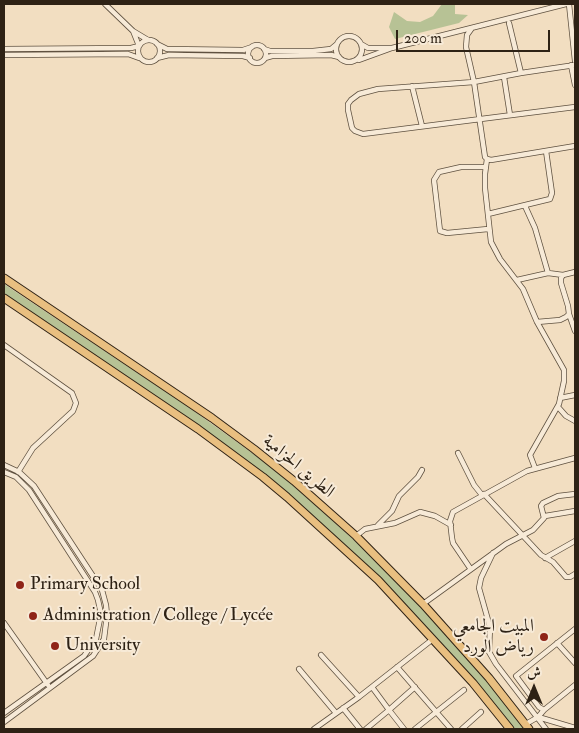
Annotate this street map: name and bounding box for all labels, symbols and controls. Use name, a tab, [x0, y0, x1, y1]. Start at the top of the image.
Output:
scale bar	[399, 20, 553, 52]
text: 200 m	[404, 29, 442, 48]
street label: الطريق الحزامية	[258, 431, 338, 503]
place label: Primary School	[30, 574, 140, 596]
marker: Primary School	[14, 579, 26, 591]
place label: Administration / College / Lycée	[43, 605, 273, 627]
marker: Administration / College / Lycée	[27, 610, 39, 622]
place label: المبيت الجامعي رياض الورد	[453, 616, 534, 659]
marker: المبيت الجامعي رياض الورد	[538, 631, 550, 643]
place label: University	[65, 635, 140, 657]
marker: University	[49, 640, 61, 652]
north arrow	[509, 663, 559, 713]
text: ش	[527, 664, 541, 681]

